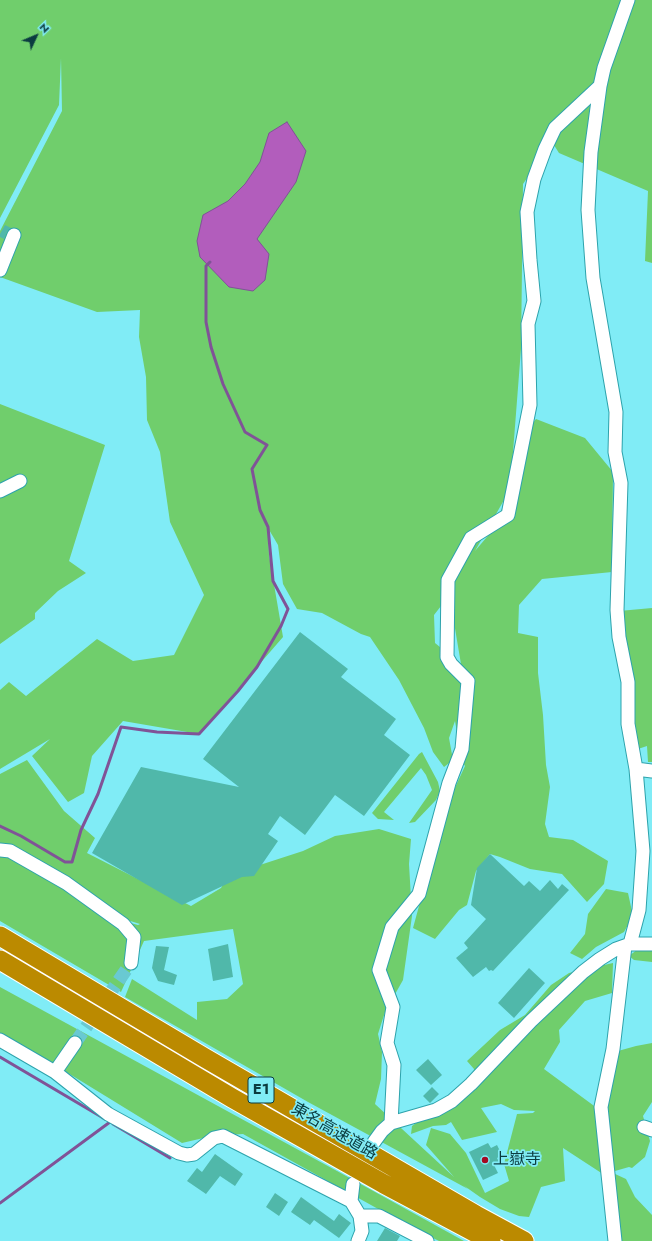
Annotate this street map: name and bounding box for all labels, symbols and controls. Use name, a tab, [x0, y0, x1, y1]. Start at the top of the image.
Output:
north arrow	[16, 16, 56, 56]
text: N	[36, 19, 53, 36]
road number: E1	[248, 1077, 274, 1103]
street label: 東名高速道路	[288, 1100, 380, 1164]
place label: 上嶽寺	[493, 1150, 541, 1170]
marker: 上嶽寺	[480, 1155, 490, 1165]

